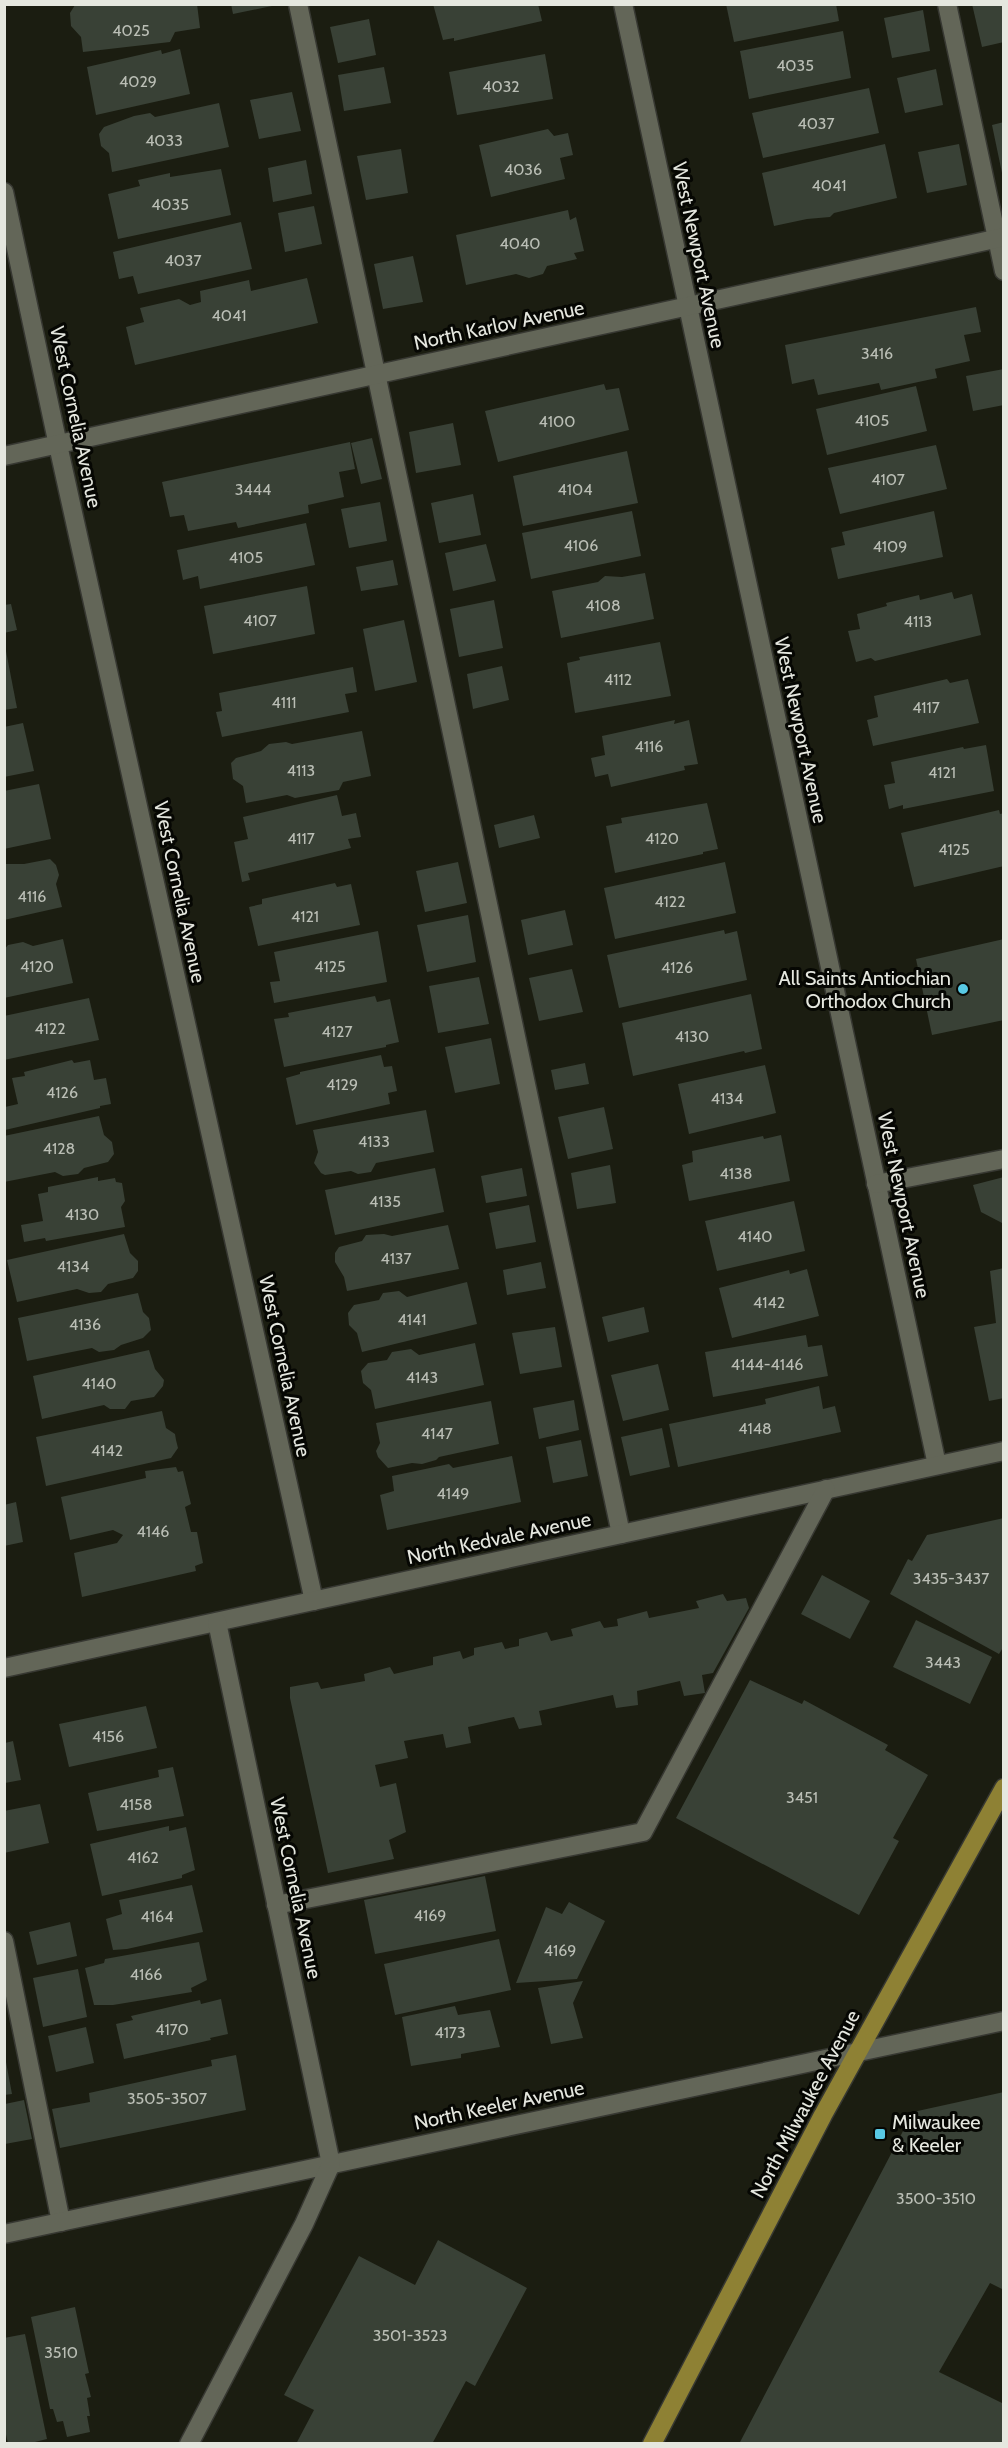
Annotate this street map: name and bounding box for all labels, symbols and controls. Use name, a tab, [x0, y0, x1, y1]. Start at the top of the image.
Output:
house number: 4025	[112, 21, 150, 40]
house number: 4035	[776, 56, 814, 75]
house number: 4029	[119, 72, 157, 91]
house number: 4032	[482, 77, 520, 96]
house number: 4037	[797, 114, 835, 133]
house number: 4033	[145, 131, 183, 150]
house number: 4036	[504, 160, 542, 179]
street label: West Newport Avenue	[668, 160, 730, 350]
house number: 4041	[812, 176, 846, 195]
house number: 4035	[151, 195, 189, 214]
house number: 4040	[500, 234, 540, 253]
house number: 4037	[164, 251, 202, 270]
street label: North Karlov Avenue	[412, 295, 586, 355]
house number: 4041	[212, 306, 246, 325]
street label: West Cornelia Avenue	[45, 324, 107, 510]
house number: 3416	[861, 344, 893, 363]
house number: 4105	[855, 411, 889, 430]
house number: 4100	[539, 412, 575, 431]
house number: 4107	[871, 470, 905, 489]
house number: 3444	[235, 480, 271, 499]
house number: 4104	[558, 480, 592, 499]
house number: 4106	[564, 536, 598, 555]
house number: 4109	[873, 537, 907, 556]
house number: 4105	[229, 548, 263, 567]
house number: 4108	[585, 596, 621, 615]
house number: 4107	[243, 611, 277, 630]
house number: 4113	[904, 612, 932, 631]
street label: West Newport Avenue	[770, 635, 832, 825]
house number: 4112	[604, 670, 632, 689]
house number: 4111	[272, 693, 296, 712]
house number: 4117	[912, 698, 940, 717]
house number: 4116	[635, 737, 663, 756]
house number: 4113	[287, 761, 315, 780]
house number: 4121	[928, 763, 956, 782]
street label: West Cornelia Avenue	[149, 799, 211, 985]
house number: 4117	[287, 829, 315, 848]
house number: 4120	[645, 829, 679, 848]
house number: 4125	[938, 840, 970, 859]
house number: 4116	[18, 887, 46, 906]
house number: 4122	[654, 892, 686, 911]
house number: 4121	[291, 907, 319, 926]
house number: 4120	[20, 957, 54, 976]
house number: 4125	[314, 957, 346, 976]
house number: 4126	[661, 958, 693, 977]
place label: All Saints Antiochian Orthodox Church	[779, 966, 951, 1013]
marker: All Saints Antiochian Orthodox Church	[956, 982, 970, 996]
house number: 4122	[34, 1019, 66, 1038]
house number: 4127	[322, 1022, 352, 1041]
house number: 4130	[675, 1027, 709, 1046]
house number: 4129	[326, 1075, 358, 1094]
house number: 4126	[46, 1083, 78, 1102]
house number: 4134	[711, 1089, 743, 1108]
street label: West Newport Avenue	[873, 1110, 935, 1300]
house number: 4133	[358, 1132, 390, 1151]
house number: 4128	[43, 1139, 75, 1158]
house number: 4138	[720, 1164, 752, 1183]
house number: 4135	[369, 1192, 401, 1211]
house number: 4130	[65, 1205, 99, 1224]
house number: 4140	[738, 1227, 772, 1246]
house number: 4137	[380, 1249, 412, 1268]
house number: 4134	[57, 1257, 89, 1276]
street label: West Cornelia Avenue	[254, 1273, 316, 1459]
house number: 4142	[753, 1293, 785, 1312]
house number: 4141	[398, 1310, 426, 1329]
house number: 4136	[69, 1315, 101, 1334]
house number: 4144-4146	[731, 1355, 803, 1374]
house number: 4143	[406, 1368, 438, 1387]
house number: 4140	[82, 1374, 116, 1393]
house number: 4148	[738, 1419, 772, 1438]
house number: 4147	[421, 1424, 453, 1443]
house number: 4142	[91, 1441, 123, 1460]
house number: 4149	[437, 1484, 469, 1503]
street label: North Kedvale Avenue	[405, 1507, 593, 1569]
house number: 4146	[137, 1522, 169, 1541]
house number: 3435-3437	[913, 1569, 989, 1588]
house number: 3443	[925, 1653, 961, 1672]
house number: 4156	[92, 1727, 124, 1746]
house number: 3451	[786, 1788, 818, 1807]
house number: 4158	[120, 1795, 152, 1814]
street label: West Cornelia Avenue	[265, 1795, 327, 1981]
house number: 4162	[127, 1848, 159, 1867]
house number: 4169	[414, 1906, 446, 1925]
house number: 4164	[141, 1907, 173, 1926]
house number: 4169	[544, 1941, 576, 1960]
house number: 4166	[130, 1965, 162, 1984]
street label: North Milwaukee Avenue	[745, 2006, 865, 2202]
house number: 4170	[155, 2020, 189, 2039]
house number: 4173	[434, 2023, 466, 2042]
street label: North Keeler Avenue	[412, 2075, 586, 2135]
house number: 3505-3507	[127, 2089, 207, 2108]
place label: Milwaukee & Keeler	[892, 2110, 980, 2157]
marker: Milwaukee & Keeler	[873, 2127, 887, 2141]
house number: 3500-3510	[896, 2189, 976, 2208]
house number: 3501-3523	[373, 2326, 447, 2345]
house number: 3510	[44, 2343, 78, 2362]

